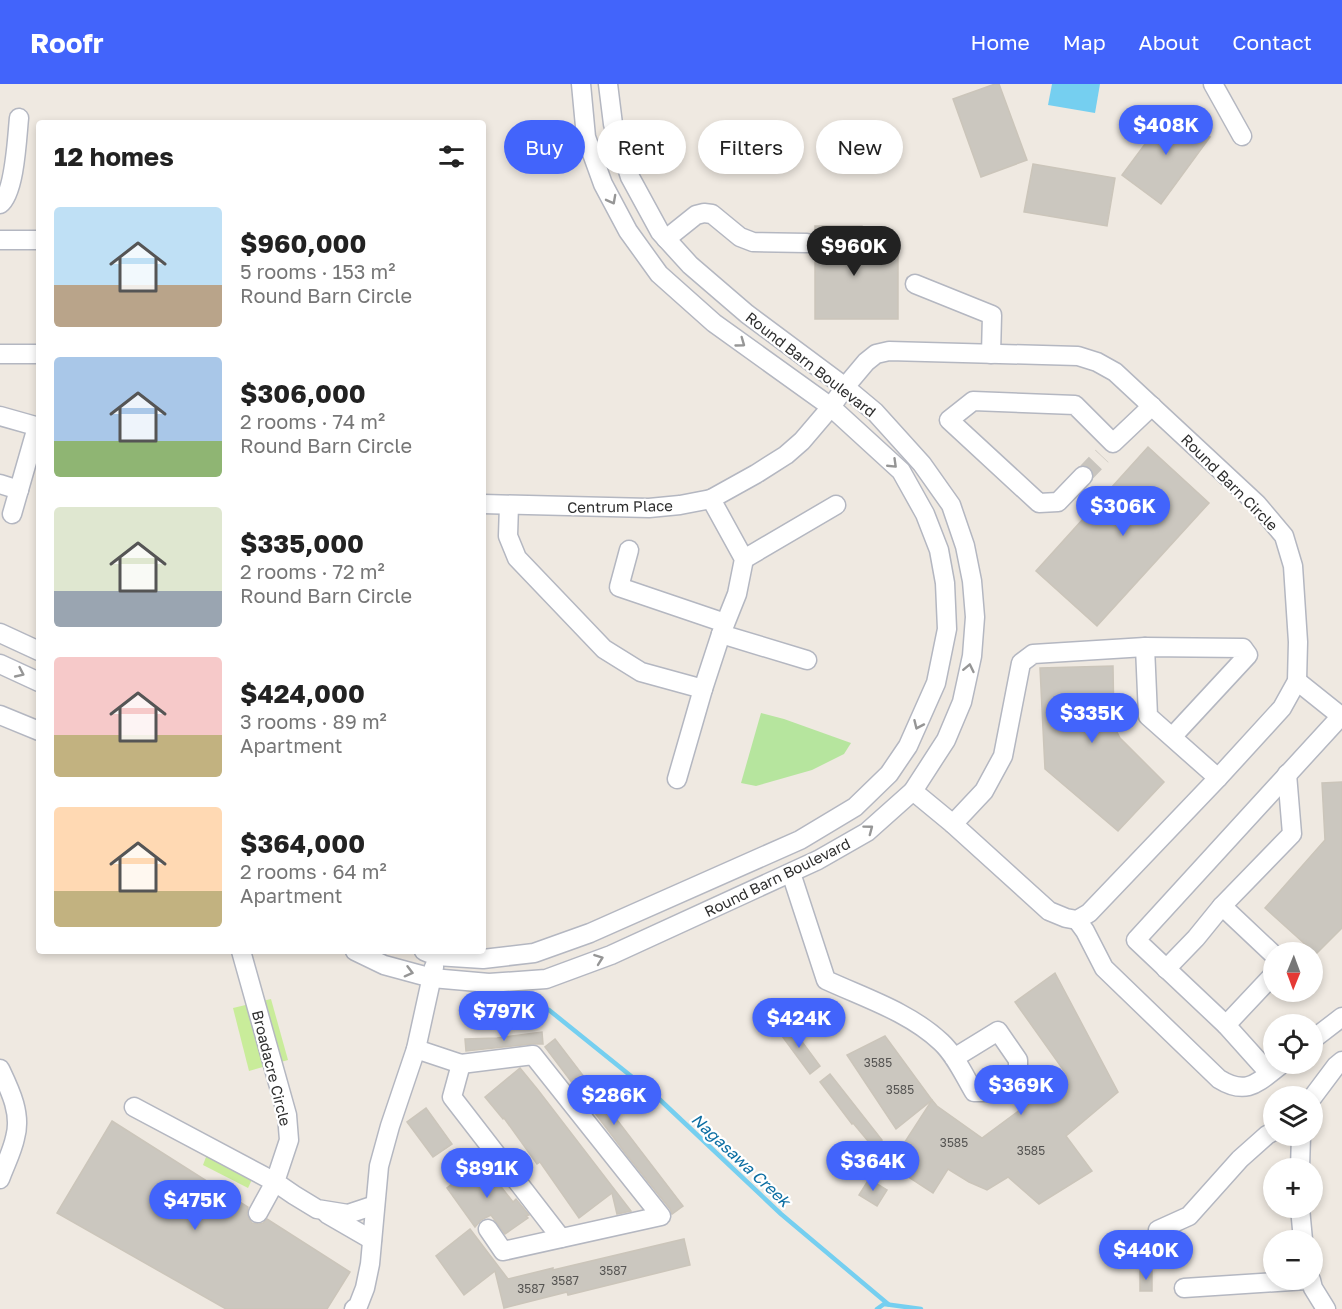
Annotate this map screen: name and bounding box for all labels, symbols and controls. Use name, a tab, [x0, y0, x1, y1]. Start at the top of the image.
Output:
text: Roofr	[30, 26, 104, 59]
text: Home	[970, 29, 1030, 55]
text: Map	[1063, 29, 1106, 55]
text: About	[1139, 29, 1199, 55]
text: Contact	[1232, 29, 1312, 55]
pin: $408K	[1124, 105, 1208, 156]
text: $408K	[1133, 112, 1199, 136]
chip: Buy	[504, 120, 585, 174]
chip: Rent	[597, 120, 686, 174]
chip: Filters	[698, 120, 804, 174]
chip: New	[816, 120, 903, 174]
icon: filters	[435, 140, 468, 173]
text: 12 homes	[54, 141, 174, 172]
one-way arrow	[605, 194, 616, 204]
pin: $960K	[812, 226, 896, 277]
text: $960,000	[240, 228, 366, 259]
icon: home	[102, 231, 174, 303]
text: $960K	[821, 233, 887, 257]
text: 5 rooms · 153 m²	[240, 259, 395, 283]
text: Round Barn Circle	[240, 283, 412, 307]
street label: Round Barn Boulevard	[742, 308, 880, 420]
one-way arrow	[735, 335, 746, 346]
text: $306,000	[240, 378, 366, 409]
icon: home	[102, 381, 174, 453]
text: 2 rooms · 74 m²	[240, 409, 385, 433]
street label: Round Barn Circle	[1178, 430, 1282, 534]
text: Round Barn Circle	[240, 433, 412, 457]
one-way arrow	[887, 457, 897, 468]
pin: $306K	[1081, 486, 1165, 537]
text: $306K	[1090, 493, 1156, 517]
street label: Centrum Place	[567, 496, 673, 516]
text: $335,000	[240, 528, 364, 559]
icon: home	[102, 531, 174, 603]
text: 2 rooms · 72 m²	[240, 559, 385, 583]
text: Round Barn Circle	[240, 583, 412, 607]
one-way arrow	[962, 663, 975, 673]
one-way arrow	[13, 665, 24, 677]
text: $424,000	[240, 678, 365, 709]
icon: home	[102, 681, 174, 753]
pin: $335K	[1050, 693, 1134, 744]
text: $335K	[1060, 700, 1124, 724]
text: 3 rooms · 89 m²	[240, 709, 387, 733]
one-way arrow	[913, 719, 925, 730]
text: Apartment	[240, 733, 343, 757]
one-way arrow	[863, 826, 874, 837]
text: $364,000	[240, 828, 365, 859]
icon: home	[102, 831, 174, 903]
street label: Round Barn Boulevard	[701, 834, 853, 920]
text: 2 rooms · 64 m²	[240, 859, 387, 883]
text: Apartment	[240, 883, 343, 907]
north arrow	[1263, 942, 1323, 1002]
map controls	[1263, 942, 1323, 1290]
one-way arrow	[593, 954, 604, 967]
one-way arrow	[404, 964, 414, 977]
pin: $797K	[462, 991, 546, 1042]
text: $797K	[473, 998, 535, 1022]
pin: $424K	[757, 998, 841, 1049]
text: $424K	[766, 1005, 832, 1029]
street label: Broadacre Circle	[249, 1008, 295, 1128]
button: locate	[1263, 1014, 1323, 1074]
house number: 3585	[864, 1055, 892, 1070]
pin: $369K	[979, 1065, 1063, 1116]
text: $369K	[988, 1072, 1054, 1096]
pin: $286K	[572, 1075, 656, 1126]
text: $286K	[581, 1082, 647, 1106]
house number: 3585	[886, 1082, 914, 1097]
button: layers	[1263, 1086, 1323, 1146]
water label: Nagasawa Creek	[687, 1109, 796, 1212]
house number: 3585	[940, 1135, 968, 1150]
pin: $364K	[831, 1141, 915, 1192]
house number: 3585	[1017, 1143, 1045, 1158]
pin: $891K	[445, 1148, 529, 1199]
text: $364K	[840, 1148, 906, 1172]
text: $891K	[455, 1155, 519, 1179]
button: +	[1263, 1158, 1323, 1218]
pin: $475K	[153, 1180, 237, 1231]
text: $475K	[163, 1187, 227, 1211]
pin: $440K	[1104, 1230, 1188, 1281]
button: −	[1263, 1230, 1323, 1290]
text: $440K	[1113, 1237, 1179, 1261]
house number: 3587	[599, 1263, 627, 1278]
house number: 3587	[551, 1273, 579, 1288]
house number: 3587	[517, 1281, 545, 1296]

